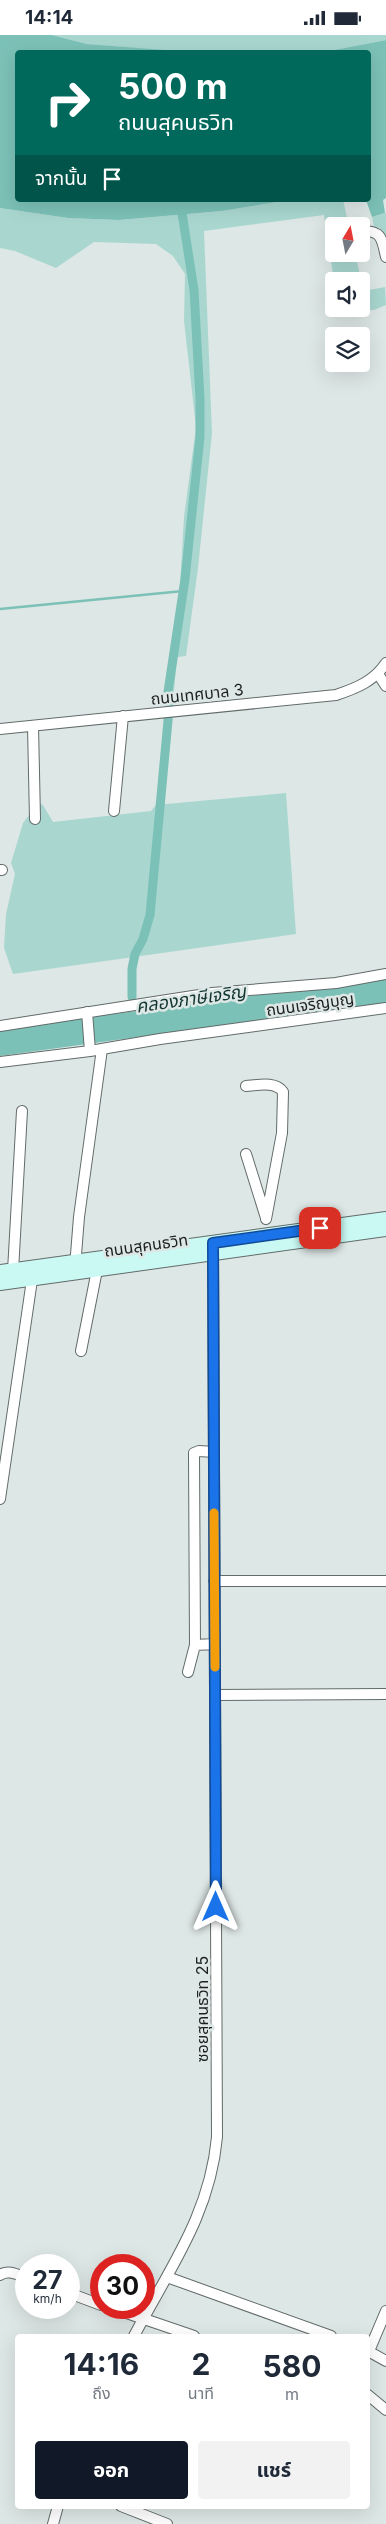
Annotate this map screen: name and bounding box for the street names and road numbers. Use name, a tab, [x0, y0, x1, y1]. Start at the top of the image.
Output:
street label: ถนนเทศบาล 3	[149, 679, 245, 709]
street label: ถนนเจริญบุญ	[265, 988, 355, 1020]
street label: ถนนสุคนธวิท	[103, 1229, 189, 1261]
street label: ซอยสุคนธวิท 25	[192, 1956, 212, 2062]

